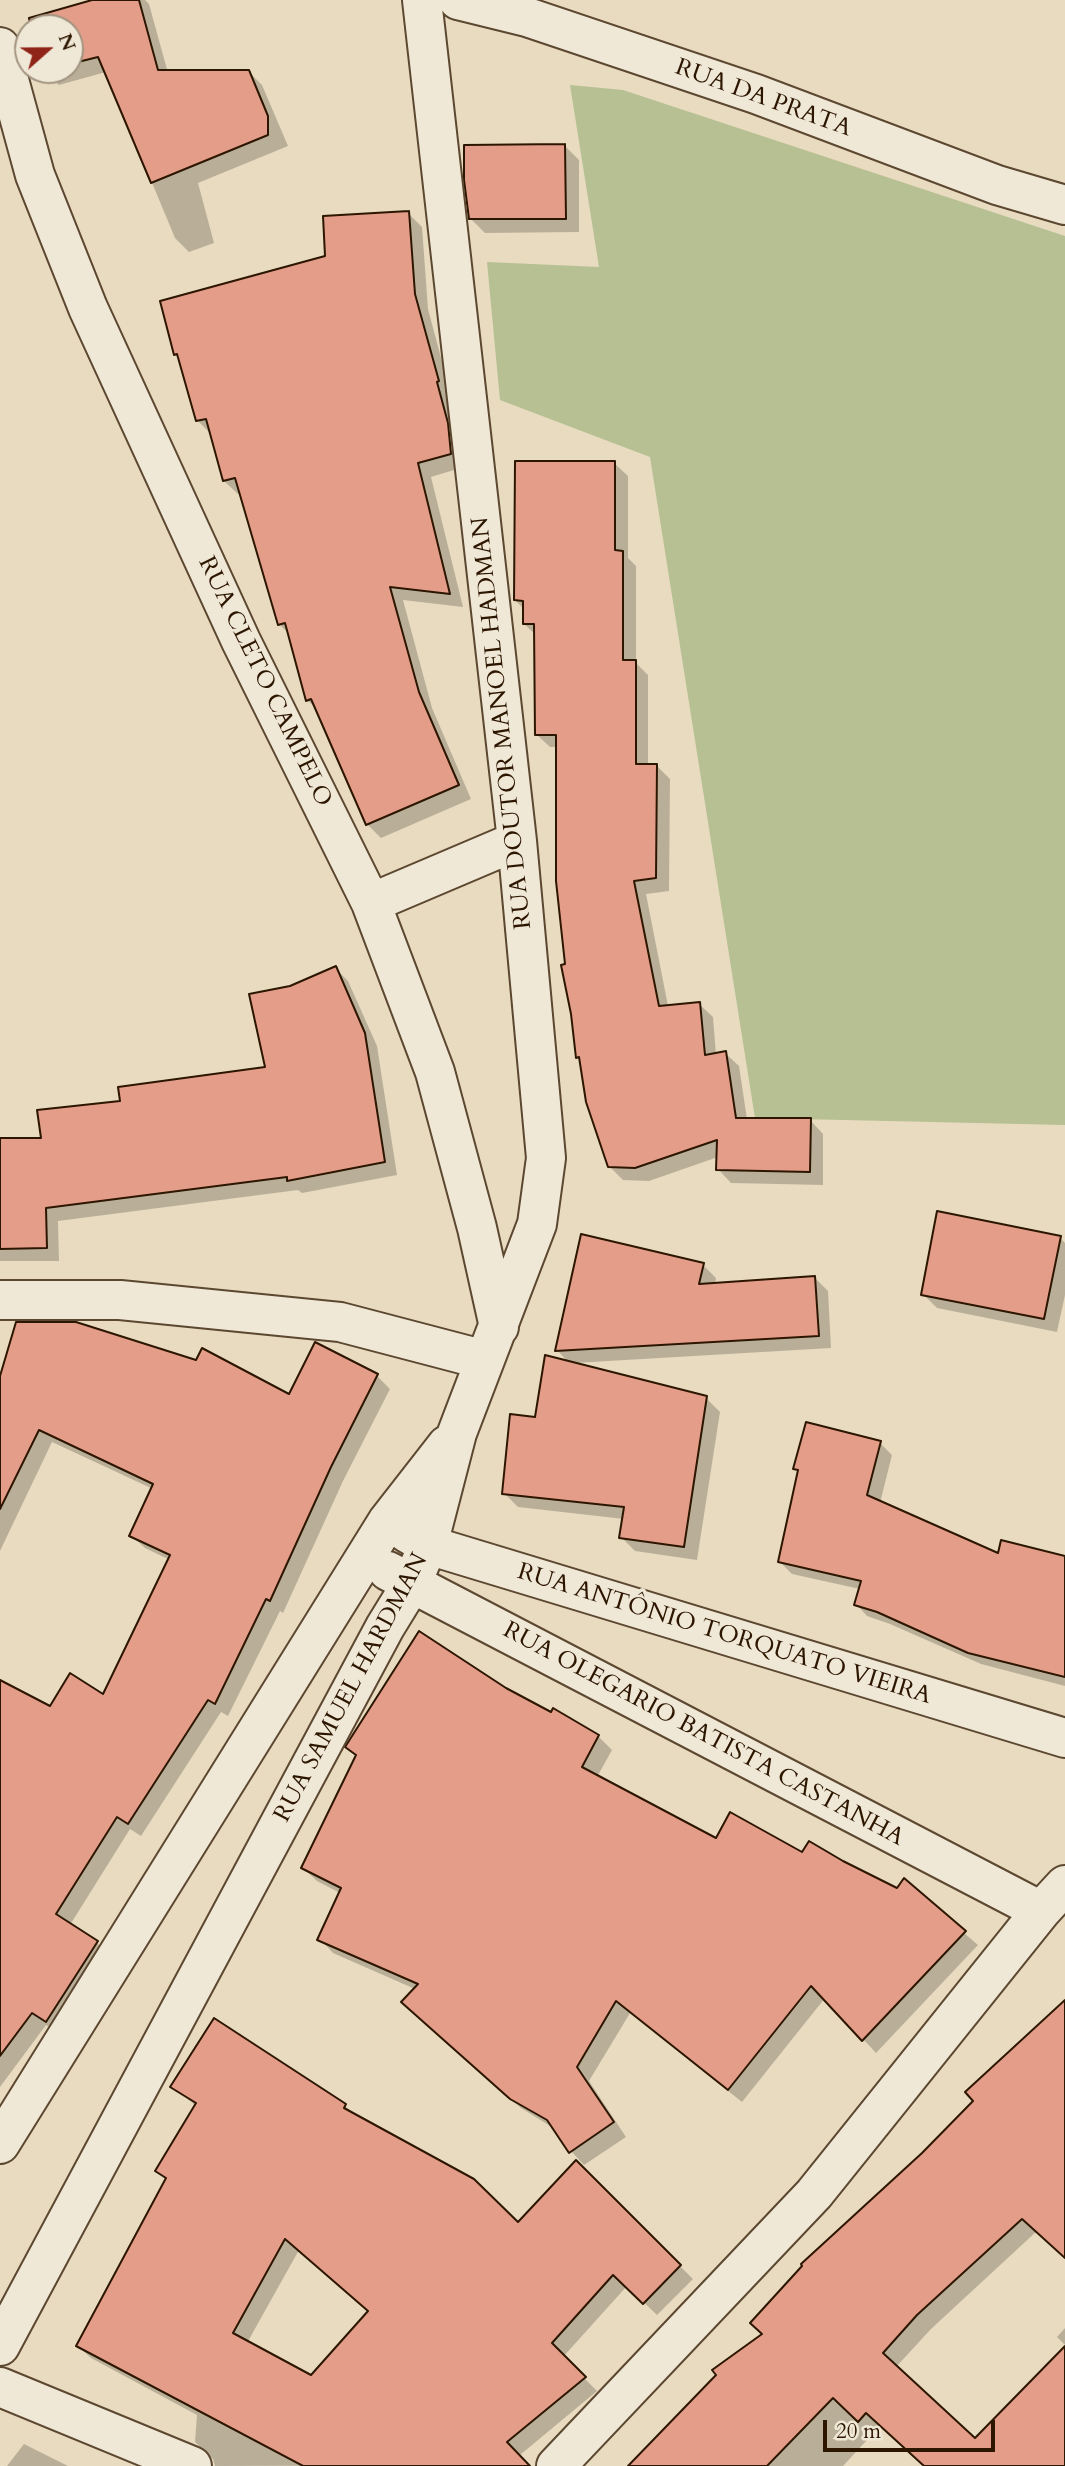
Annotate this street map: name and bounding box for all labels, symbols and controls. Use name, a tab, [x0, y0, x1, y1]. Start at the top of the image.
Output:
north arrow	[14, 14, 84, 84]
text: N	[52, 30, 82, 55]
street label: RUA DA PRATA	[671, 54, 855, 144]
street label: RUA DOUTOR MANOEL HADMAN	[467, 515, 539, 931]
street label: RUA CLETO CAMPELO	[191, 552, 337, 812]
street label: RUA SAMUEL HARDMAN	[269, 1549, 435, 1827]
street label: RUA ANTÔNIO TORQUATO VIEIRA	[514, 1558, 934, 1712]
street label: RUA OLEGARIO BATISTA CASTANHA	[498, 1617, 908, 1853]
scale bar	[827, 2406, 998, 2450]
text: 20 m	[836, 2417, 881, 2446]

